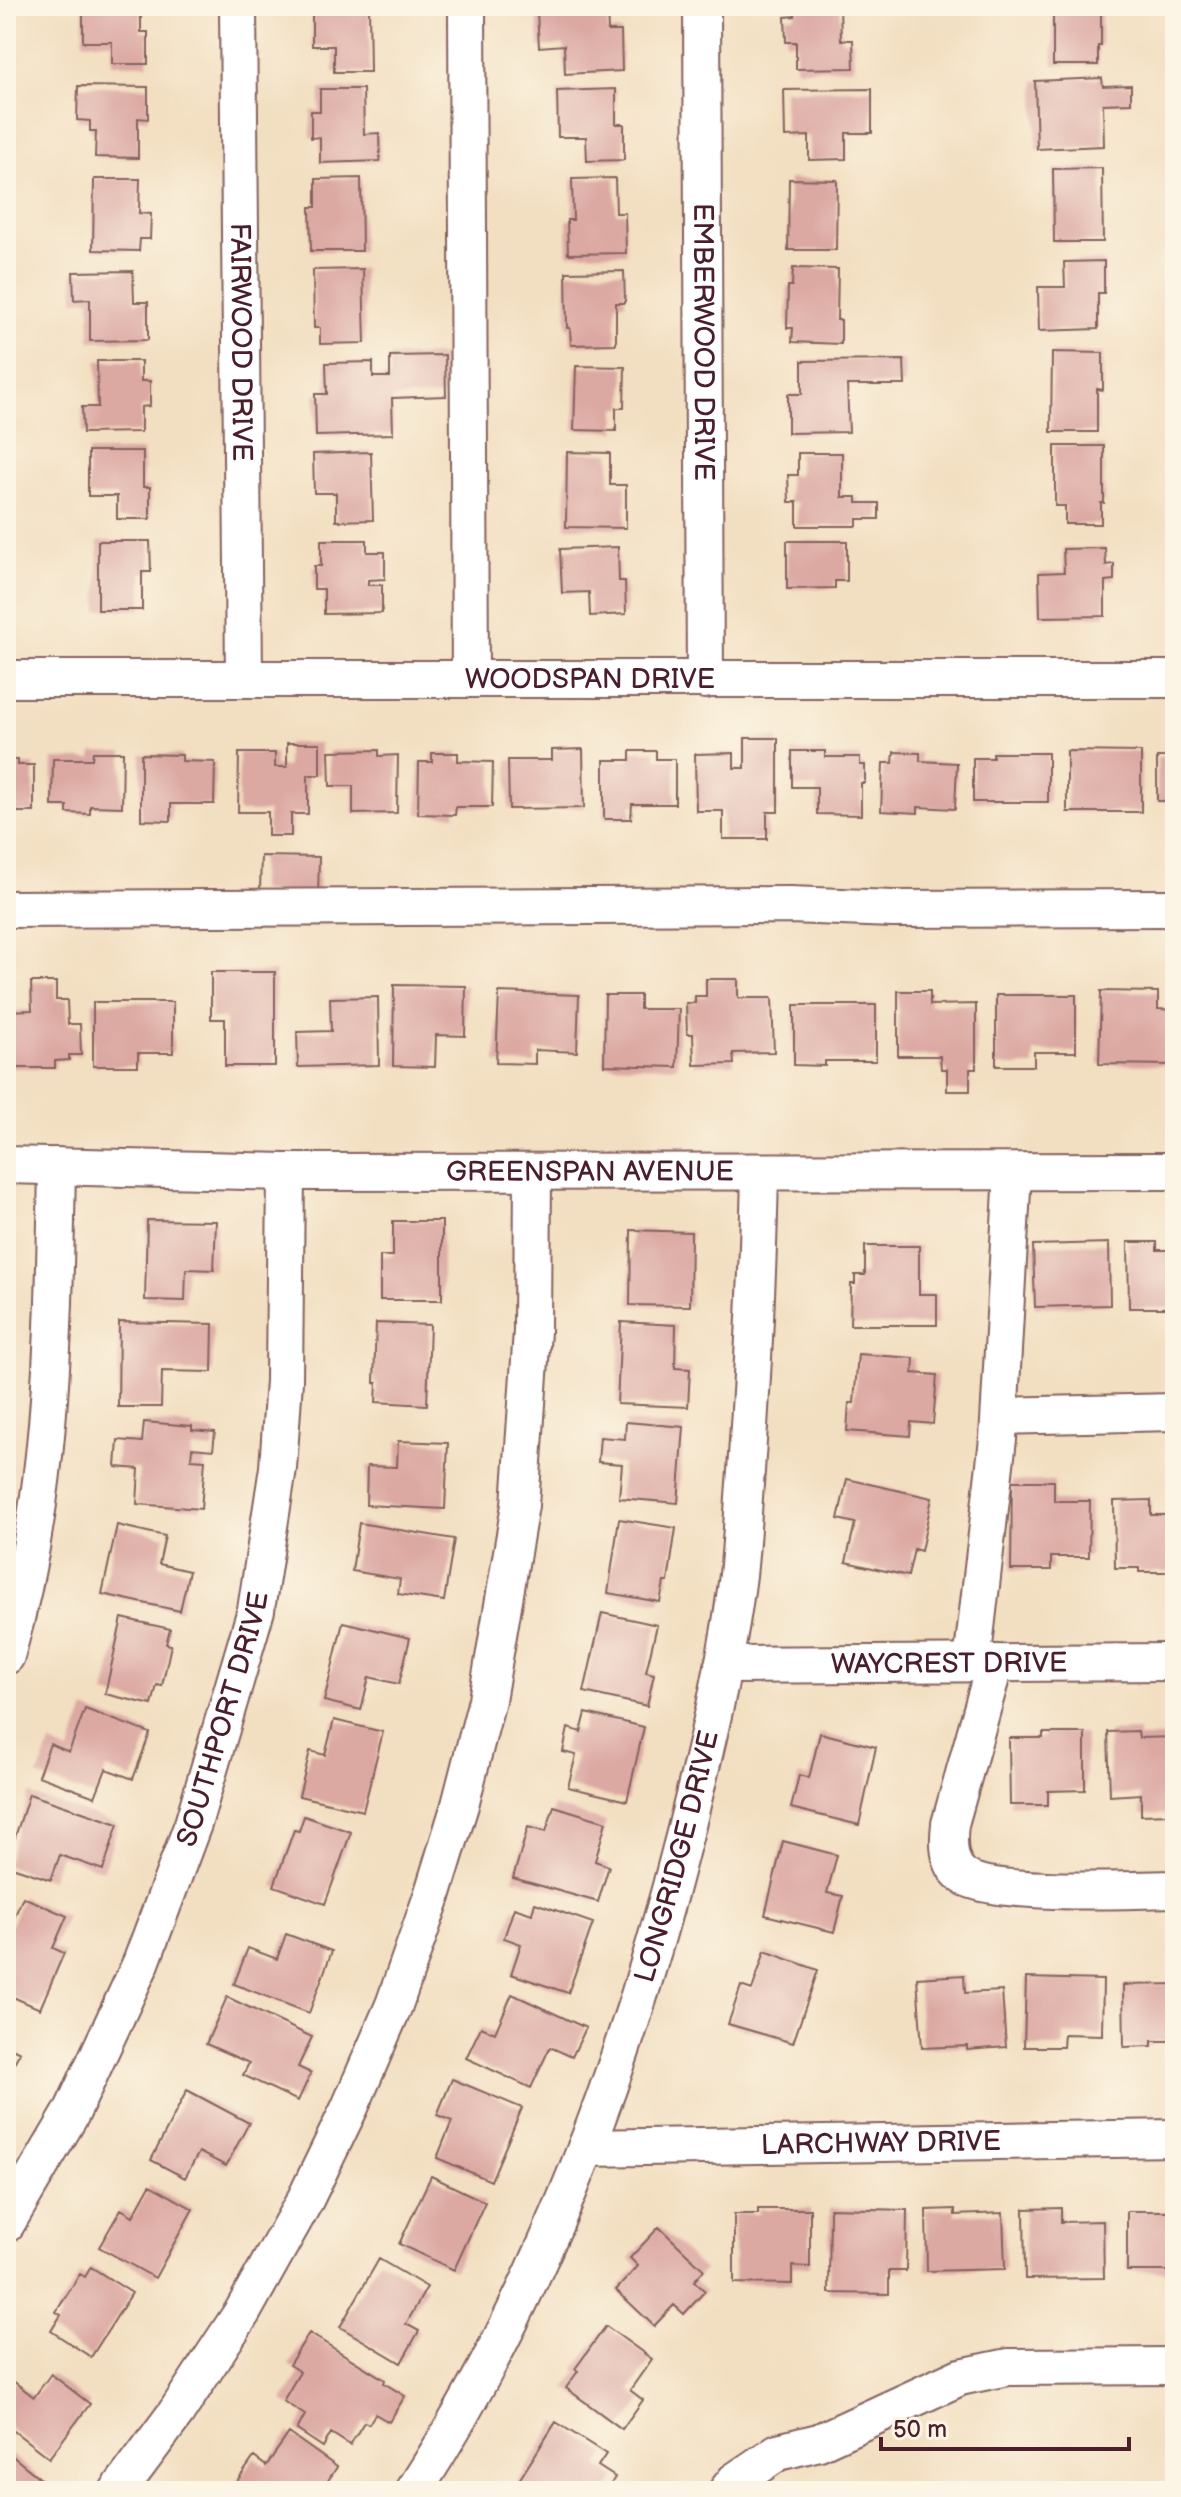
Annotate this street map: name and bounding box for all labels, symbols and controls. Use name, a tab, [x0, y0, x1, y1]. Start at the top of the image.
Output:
street label: EMBERWOOD DRIVE	[686, 203, 721, 481]
street label: FAIRWOOD DRIVE	[223, 222, 259, 462]
street label: WOODSPAN DRIVE	[465, 663, 715, 696]
street label: GREENSPAN AVENUE	[446, 1155, 734, 1188]
street label: SOUTHPORT DRIVE	[170, 1589, 275, 1851]
street label: WAYCREST DRIVE	[830, 1646, 1068, 1681]
street label: LONGRIDGE DRIVE	[628, 1727, 726, 1987]
street label: LARCHWAY DRIVE	[761, 2124, 1001, 2162]
scale bar	[881, 2401, 1129, 2451]
text: 50 m	[893, 2415, 947, 2444]

